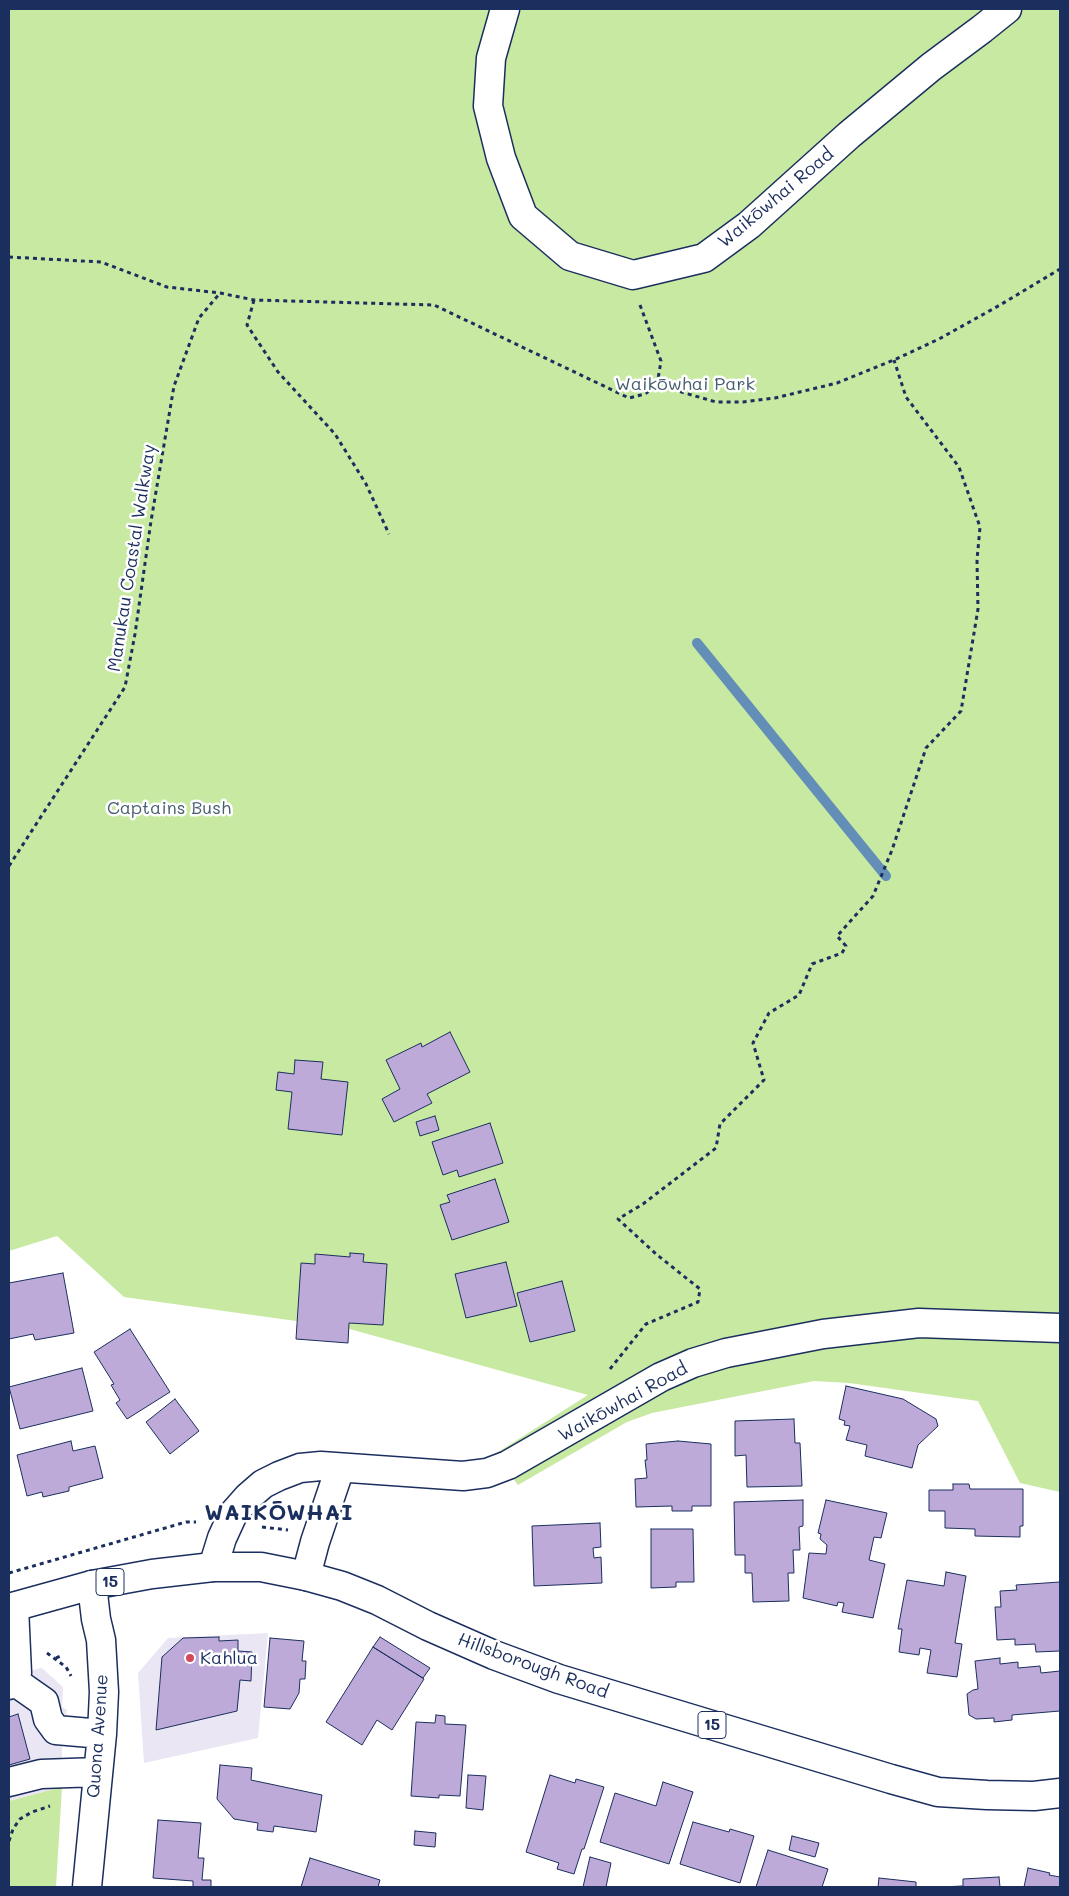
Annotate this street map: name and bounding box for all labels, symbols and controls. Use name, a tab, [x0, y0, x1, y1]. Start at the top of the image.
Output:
street label: Waikōwhai Road	[714, 143, 838, 253]
park label: Waikōwhai Park	[615, 373, 755, 395]
street label: Manukau Coastal Walkway	[103, 443, 161, 673]
park label: Captains Bush	[107, 797, 231, 819]
street label: Waikōwhai Road	[555, 1358, 691, 1446]
district label: WAIKŌWHAI	[203, 1500, 355, 1526]
road number: 15	[96, 1568, 124, 1595]
street label: Hillsborough Road	[455, 1629, 611, 1703]
place label: Kahlua	[200, 1647, 258, 1669]
marker: Kahlua	[184, 1652, 196, 1664]
street label: Quona Avenue	[83, 1673, 113, 1799]
road number: 15	[698, 1712, 726, 1738]

